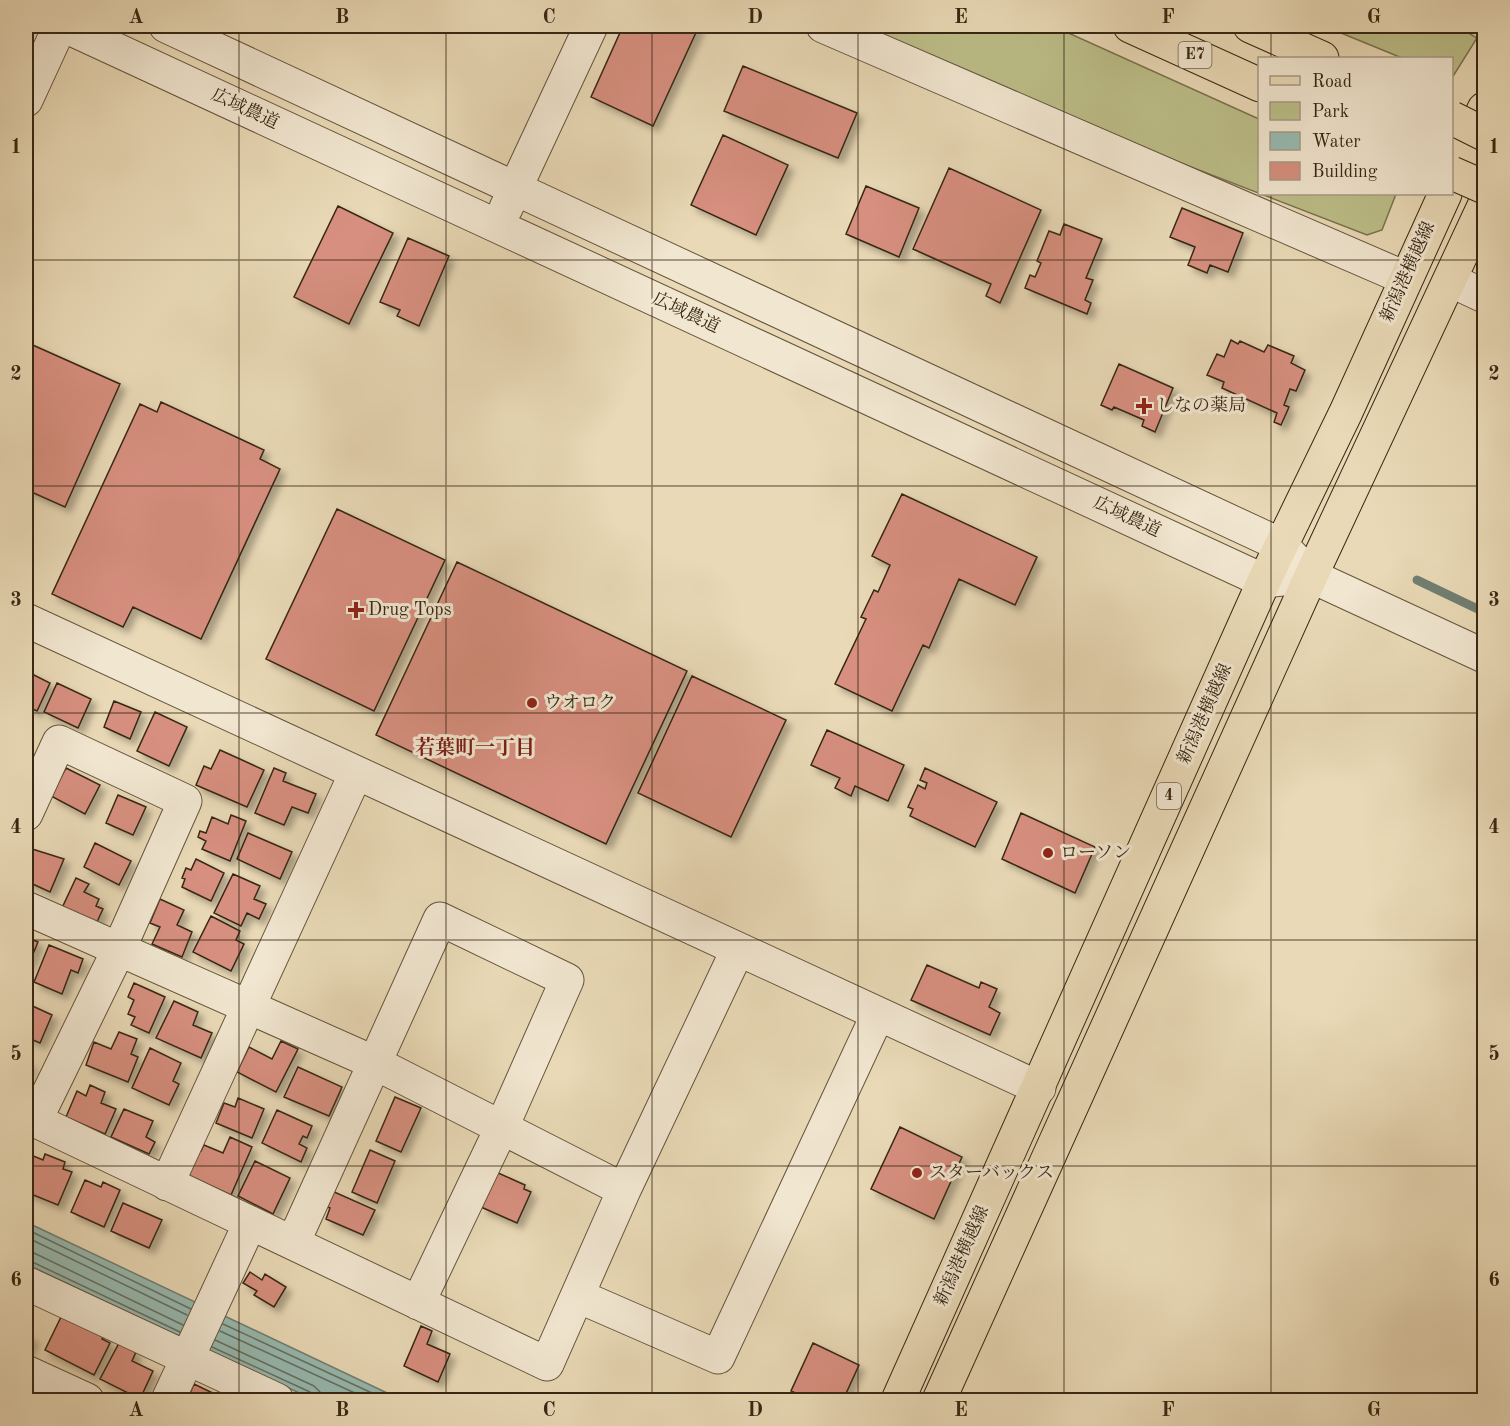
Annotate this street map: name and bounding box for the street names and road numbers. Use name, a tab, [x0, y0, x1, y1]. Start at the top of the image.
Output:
road number: E7	[1178, 42, 1212, 68]
street label: 広域農道	[209, 84, 282, 132]
street label: 新潟港横越線	[1376, 218, 1438, 325]
street label: 広域農道	[650, 288, 723, 336]
street label: 広域農道	[1091, 492, 1164, 540]
street label: 新潟港横越線	[1173, 660, 1235, 767]
road number: 4	[1157, 783, 1181, 809]
street label: 新潟港横越線	[930, 1202, 992, 1309]

